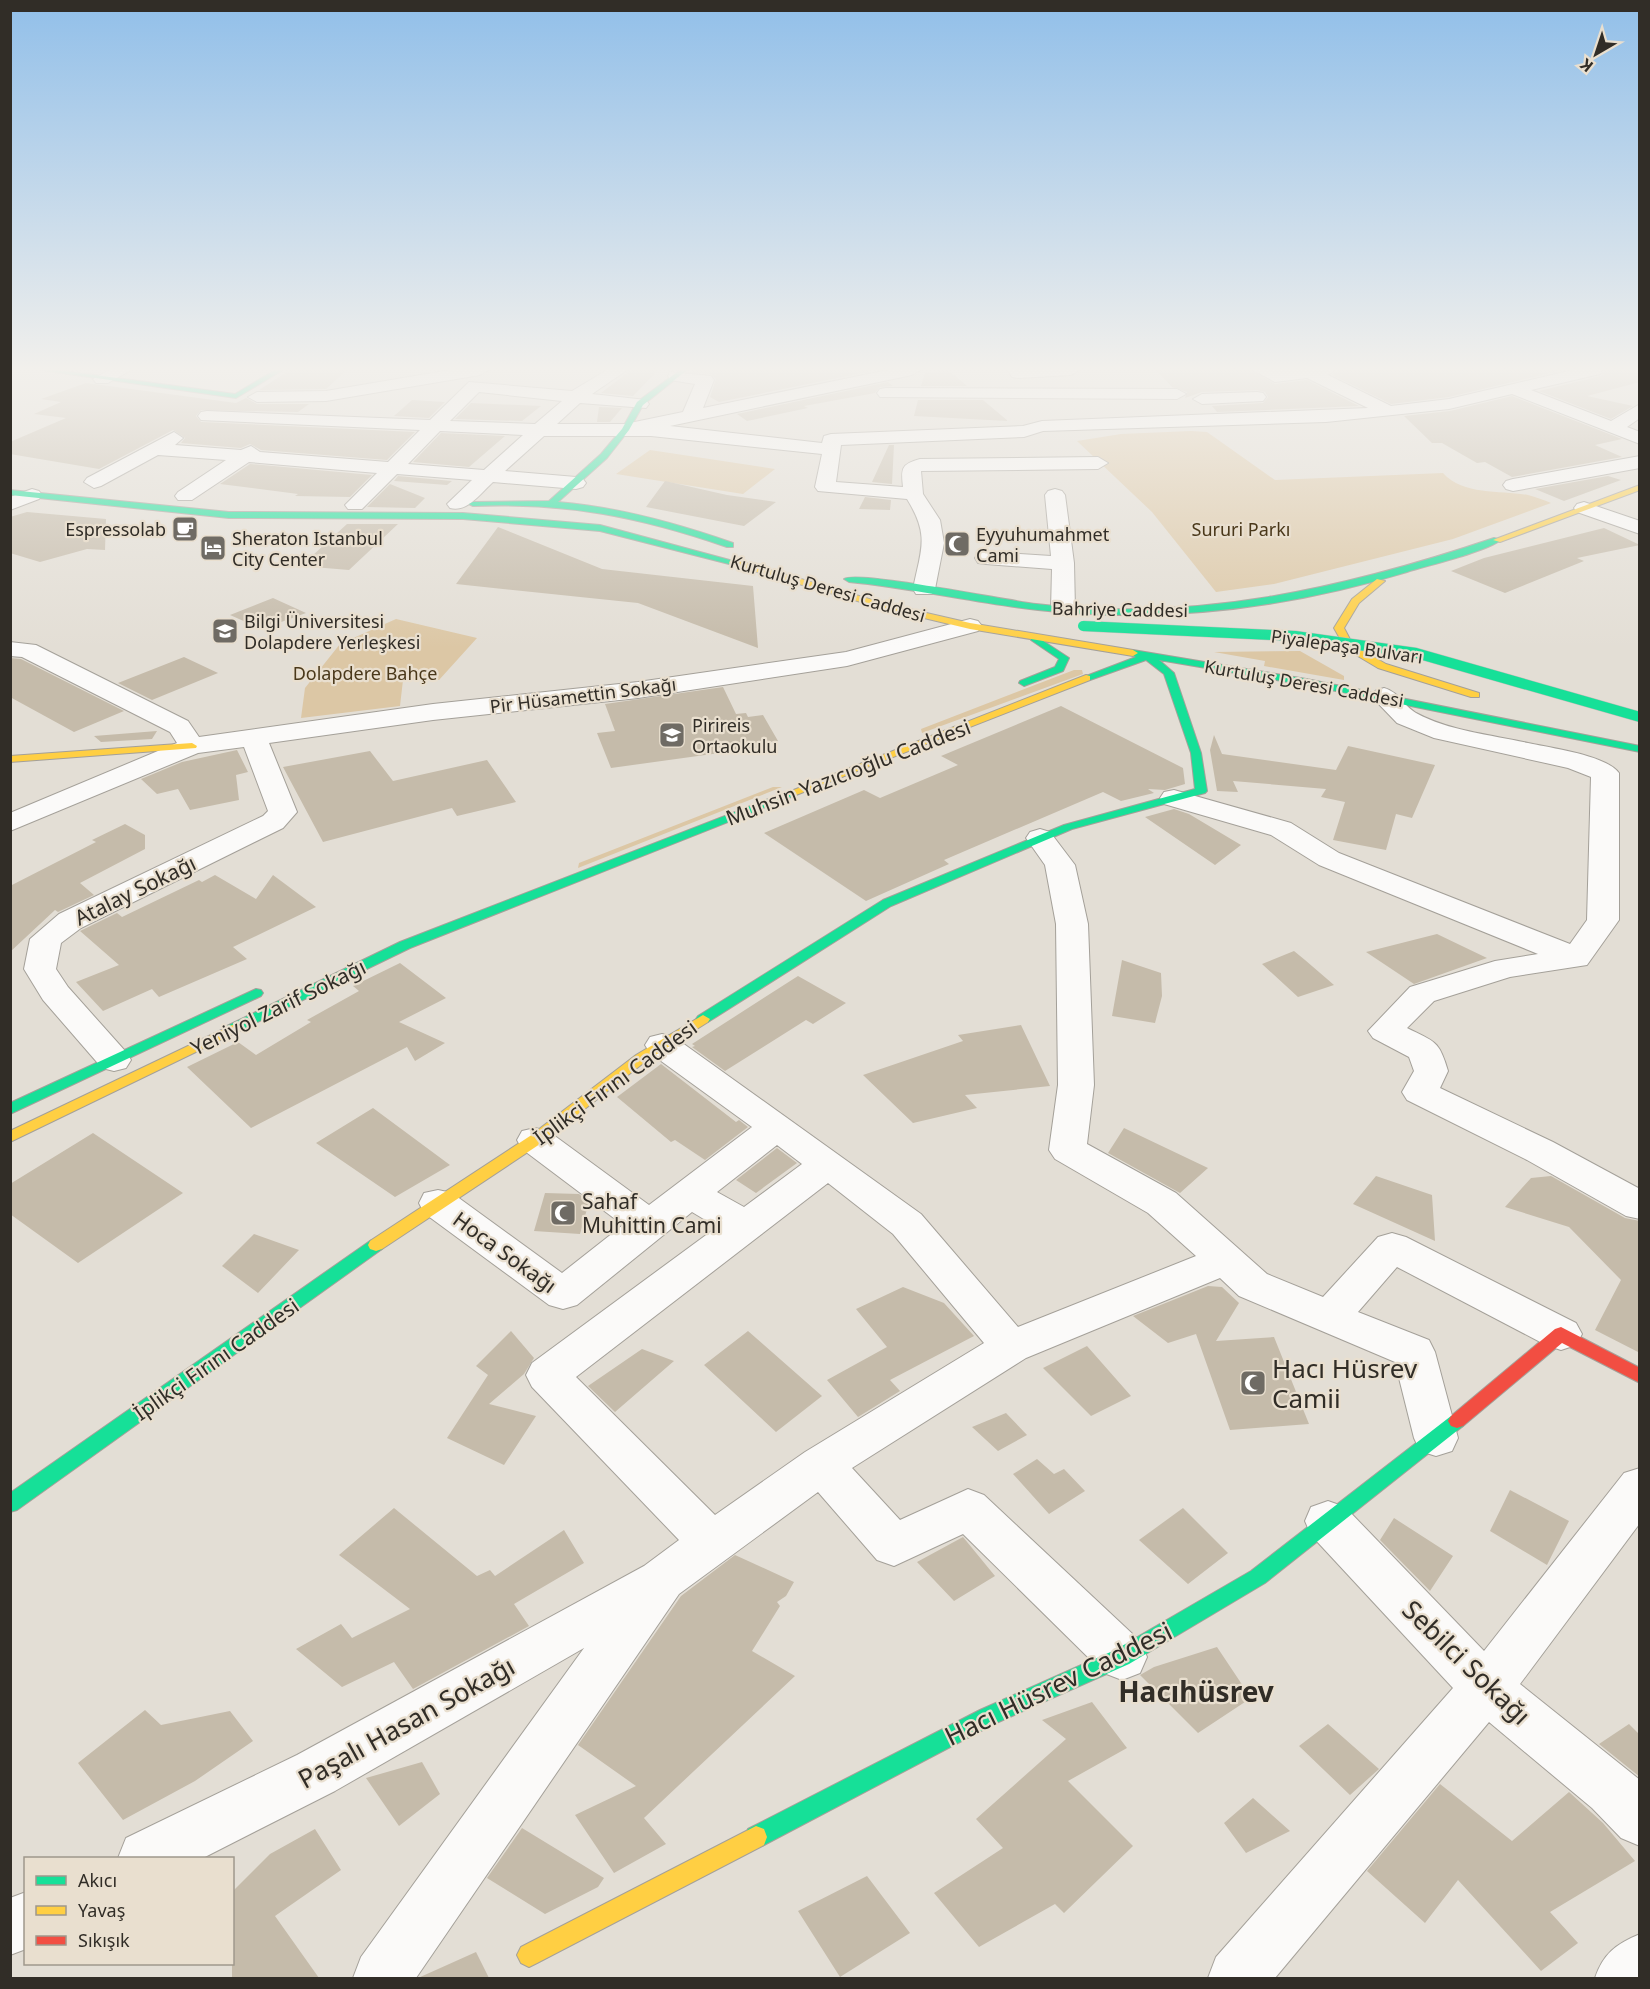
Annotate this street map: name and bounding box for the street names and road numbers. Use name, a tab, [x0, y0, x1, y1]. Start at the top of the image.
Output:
street label: Kurtuluş Deresi Caddesi	[728, 549, 928, 627]
street label: Bahriye Caddesi	[1052, 596, 1188, 622]
street label: Piyalepaşa Bulvarı	[1270, 623, 1424, 669]
street label: Kurtuluş Deresi Caddesi	[1203, 654, 1405, 712]
street label: Pir Hüsamettin Sokağı	[489, 672, 677, 718]
street label: Muhsin Yazıcıoğlu Caddesi	[722, 712, 974, 832]
street label: Atalay Sokağı	[70, 849, 200, 931]
street label: Yeniyol Zarif Sokağı	[186, 952, 370, 1062]
street label: İplikçi Fırını Caddesi	[528, 1013, 702, 1151]
street label: Hoca Sokağı	[448, 1205, 562, 1299]
street label: İplikçi Fırını Caddesi	[128, 1291, 304, 1427]
street label: Sebilci Sokağı	[1395, 1592, 1539, 1732]
street label: Hacı Hüsrev Caddesi	[938, 1612, 1178, 1754]
street label: Paşalı Hasan Sokağı	[291, 1647, 521, 1797]

